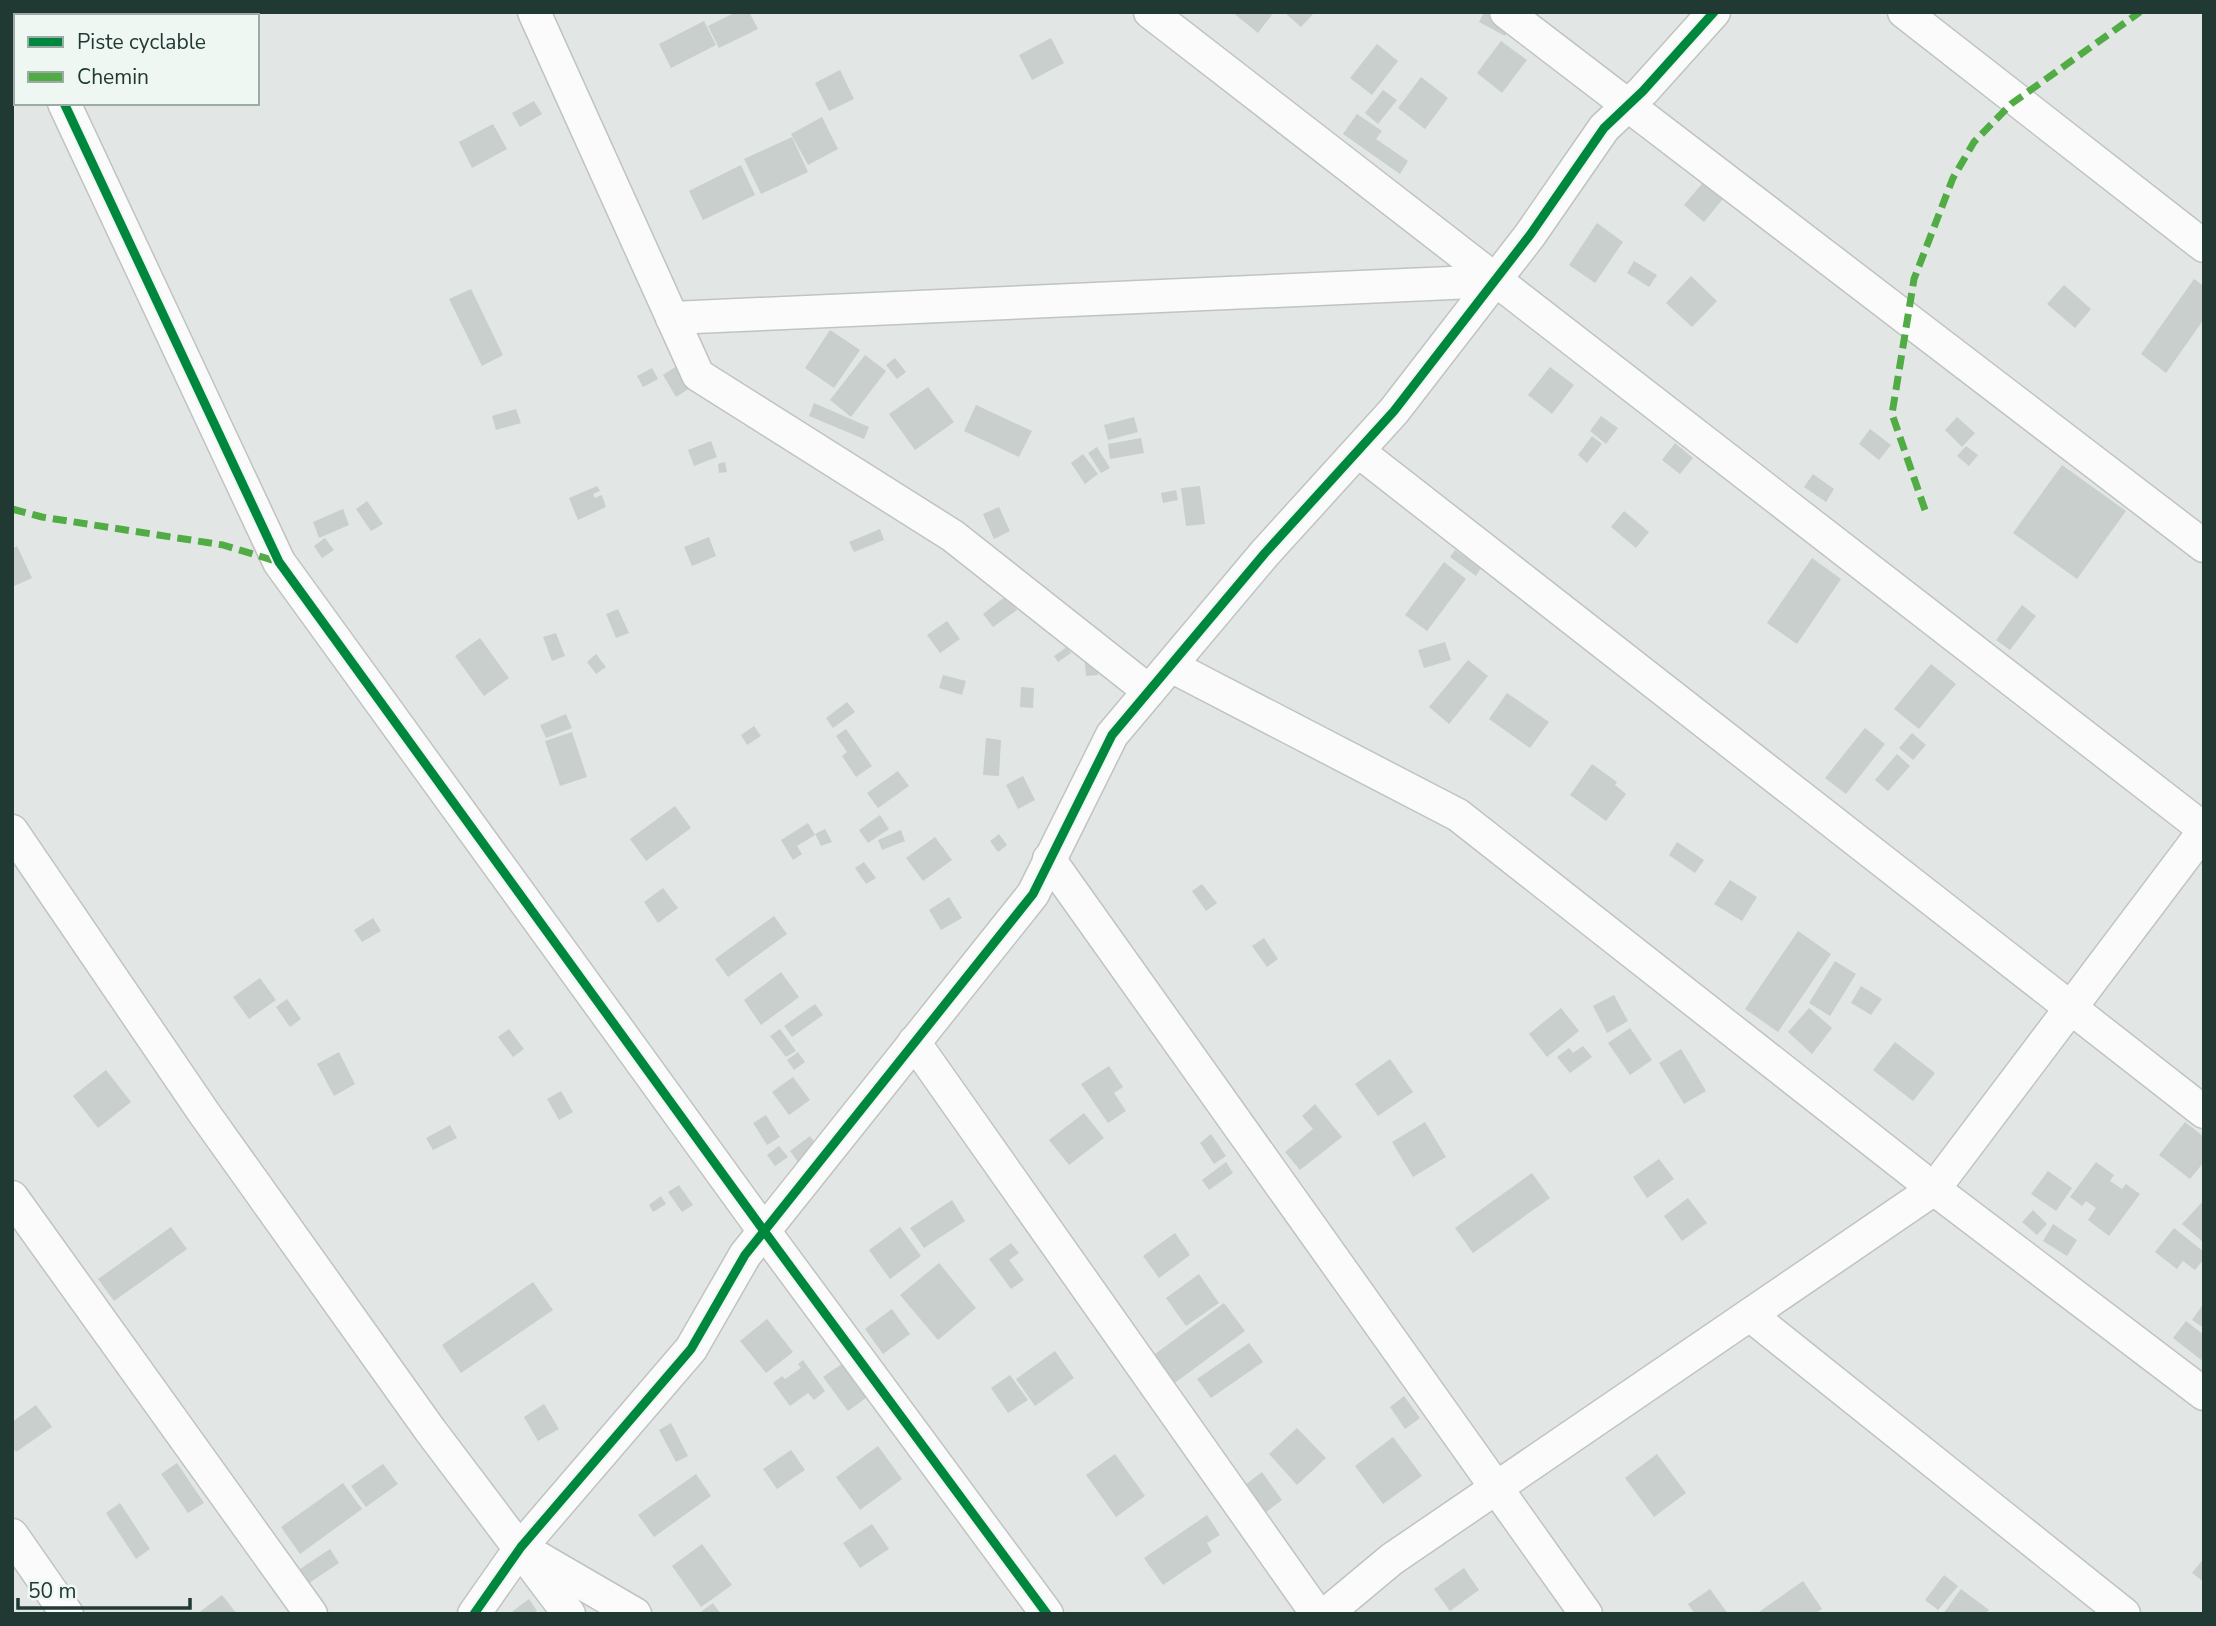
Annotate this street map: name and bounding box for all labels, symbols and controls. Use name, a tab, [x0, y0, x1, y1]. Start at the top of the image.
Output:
legend	[14, 14, 259, 105]
text: Piste cyclable	[77, 28, 206, 56]
text: Chemin	[77, 63, 149, 91]
scale bar	[18, 1566, 189, 1610]
text: 50 m	[28, 1577, 77, 1605]

